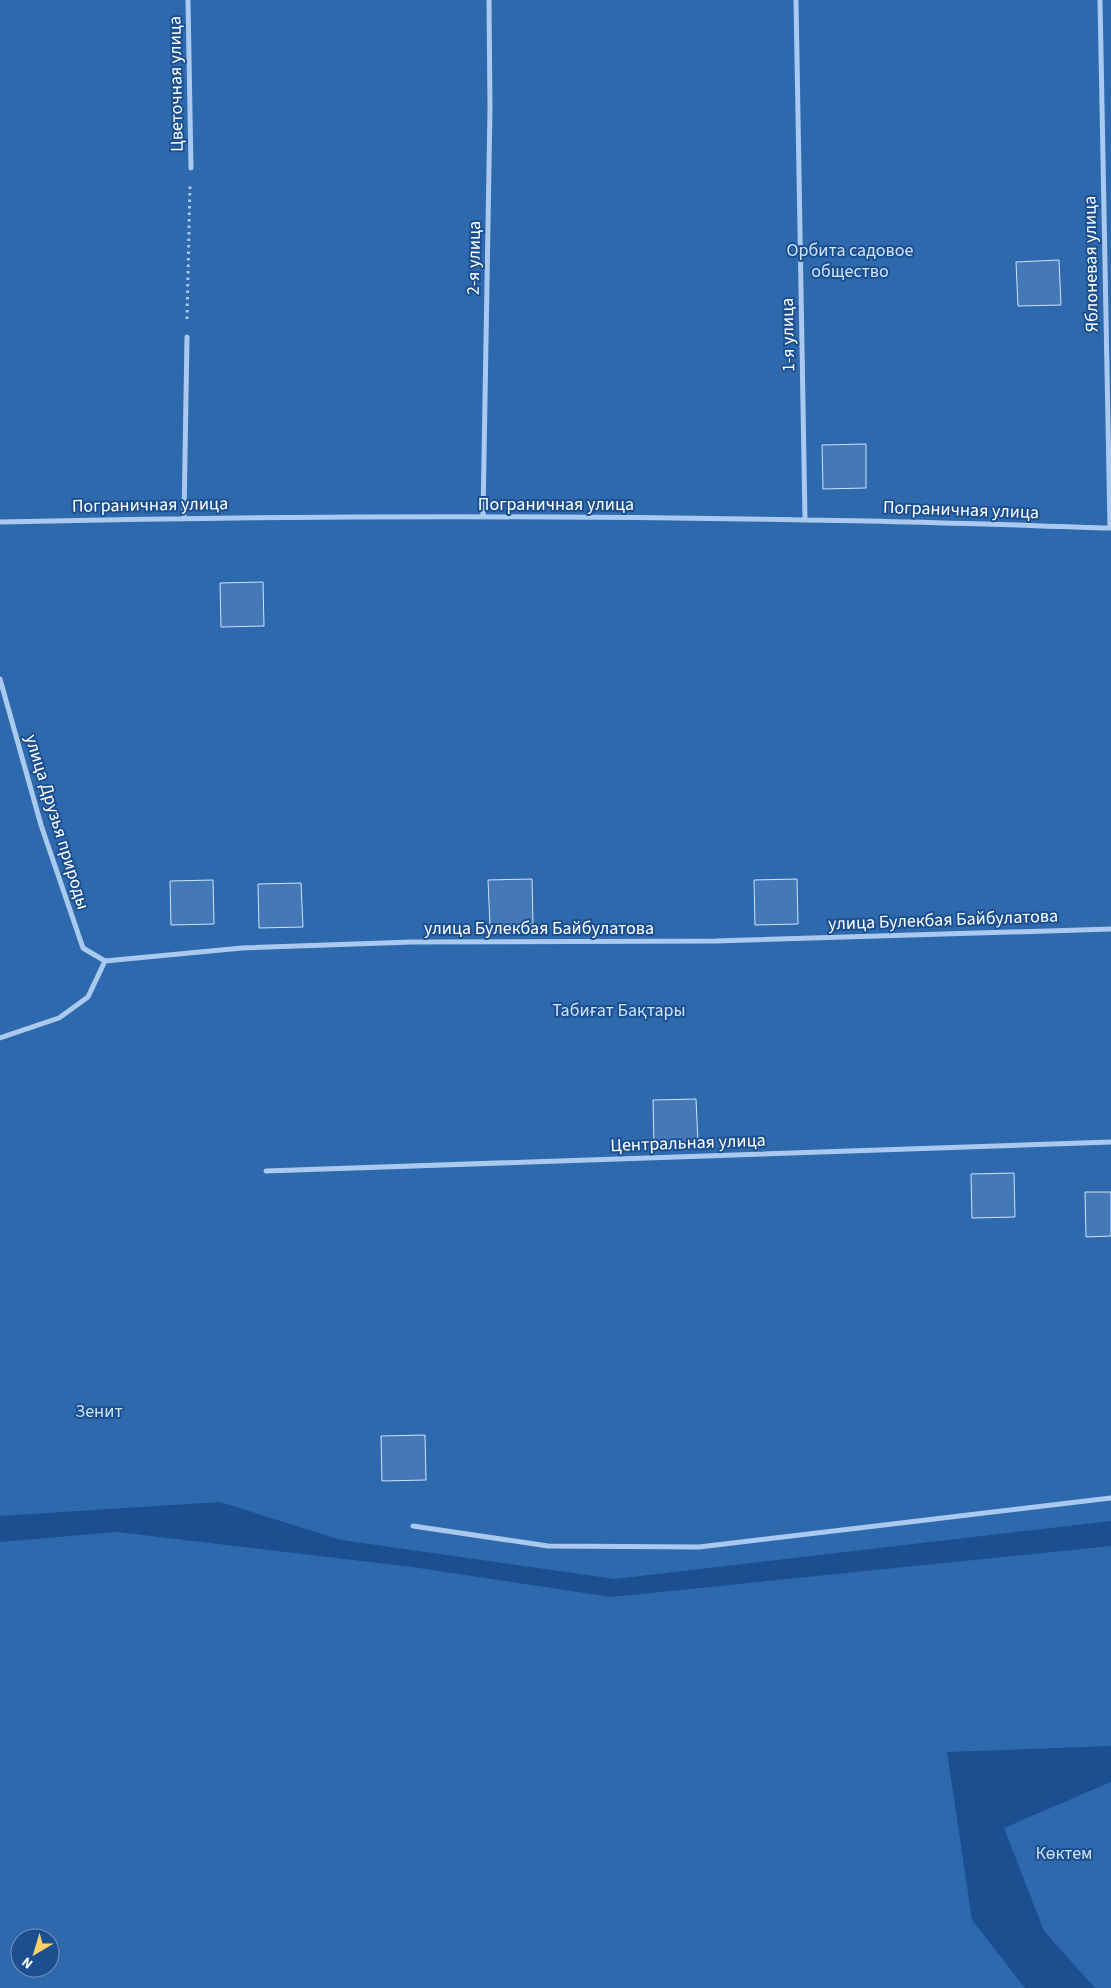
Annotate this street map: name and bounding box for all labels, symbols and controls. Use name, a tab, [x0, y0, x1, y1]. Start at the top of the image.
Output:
street label: Цветочная улица	[162, 16, 190, 152]
street label: Яблоневая улица	[1077, 195, 1105, 333]
street label: 2-я улица	[461, 221, 487, 295]
park label: Орбита садовое общество	[787, 238, 913, 284]
street label: 1-я улица	[775, 298, 801, 372]
street label: Пограничная улица	[72, 491, 228, 519]
street label: Пограничная улица	[478, 492, 634, 517]
street label: Пограничная улица	[882, 495, 1040, 525]
street label: улица Друзья природы	[18, 731, 96, 913]
street label: улица Булекбая Байбулатова	[828, 903, 1058, 937]
street label: улица Булекбая Байбулатова	[424, 916, 654, 941]
park label: Табиғат Бақтары	[552, 998, 686, 1023]
street label: Центральная улица	[610, 1128, 766, 1158]
park label: Зенит	[75, 1399, 123, 1424]
park label: Көктем	[1036, 1841, 1093, 1866]
north arrow	[10, 1928, 60, 1978]
text: N	[18, 1952, 37, 1973]

